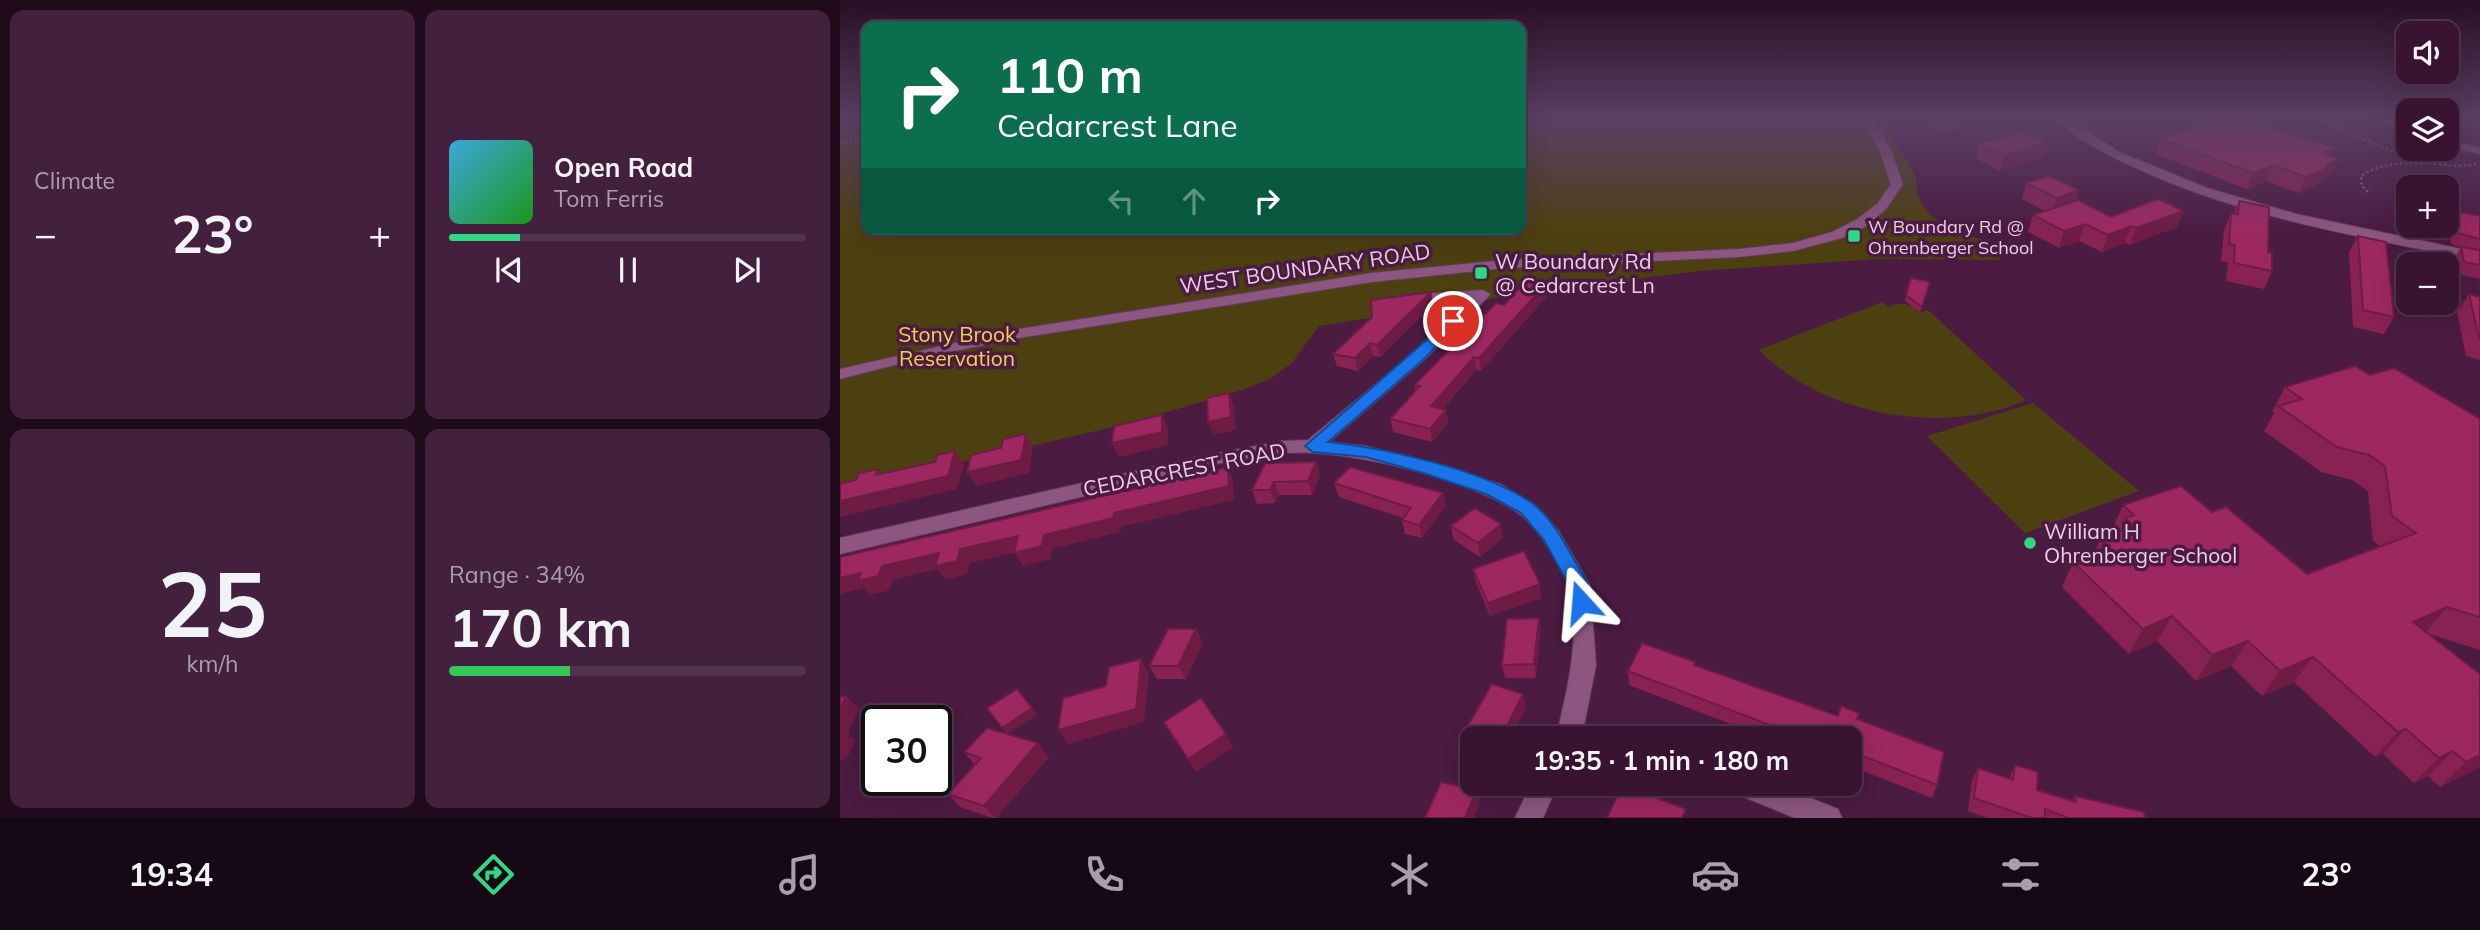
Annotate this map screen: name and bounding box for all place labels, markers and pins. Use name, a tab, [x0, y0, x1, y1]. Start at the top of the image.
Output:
place label: W Boundary Rd @ Ohrenberger School	[1868, 215, 2034, 259]
marker: W Boundary Rd @ Ohrenberger School	[1846, 228, 1862, 244]
place label: W Boundary Rd @ Cedarcrest Ln	[1495, 248, 1655, 298]
marker: W Boundary Rd @ Cedarcrest Ln	[1473, 265, 1489, 281]
pin	[1423, 291, 1483, 351]
place label: William H Ohrenberger School	[2044, 518, 2237, 568]
marker: William H Ohrenberger School	[2022, 535, 2038, 551]

